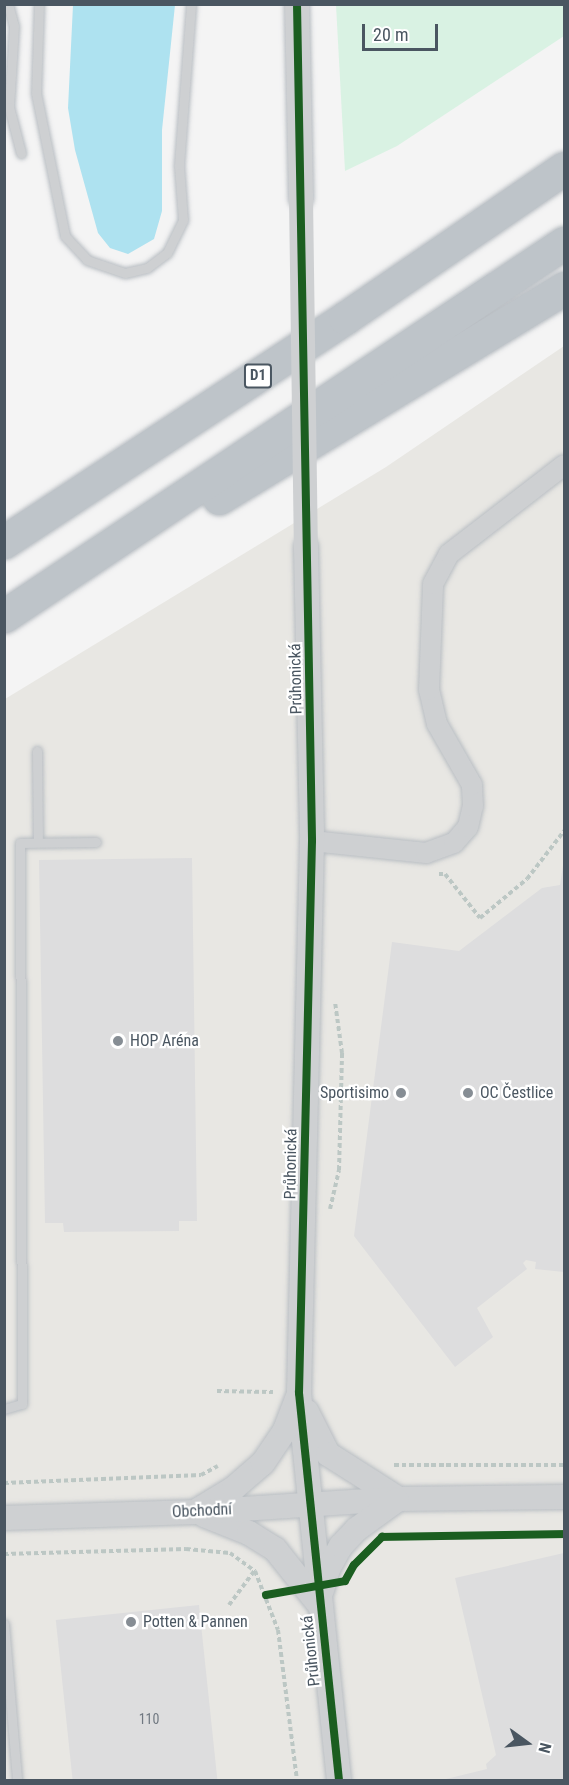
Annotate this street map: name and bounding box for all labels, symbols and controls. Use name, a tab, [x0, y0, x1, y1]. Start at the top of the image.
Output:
scale bar	[365, 12, 442, 50]
text: 20 m	[373, 24, 408, 45]
road number: D1	[243, 364, 273, 388]
street label: Průhonická	[286, 643, 306, 715]
place label: HOP Aréna	[130, 1031, 199, 1051]
marker: HOP Aréna	[111, 1034, 125, 1048]
place label: Sportisimo	[320, 1083, 389, 1103]
place label: OC Čestlice	[480, 1083, 553, 1103]
marker: Sportisimo	[394, 1086, 408, 1100]
marker: OC Čestlice	[461, 1086, 475, 1100]
street label: Průhonická	[281, 1128, 301, 1200]
street label: Obchodní	[171, 1500, 233, 1522]
place label: Potten & Pannen	[143, 1612, 248, 1632]
marker: Potten & Pannen	[124, 1615, 138, 1629]
street label: Průhonická	[298, 1615, 324, 1687]
house number: 110	[139, 1711, 159, 1727]
north arrow	[497, 1713, 557, 1773]
text: N	[534, 1741, 555, 1755]

